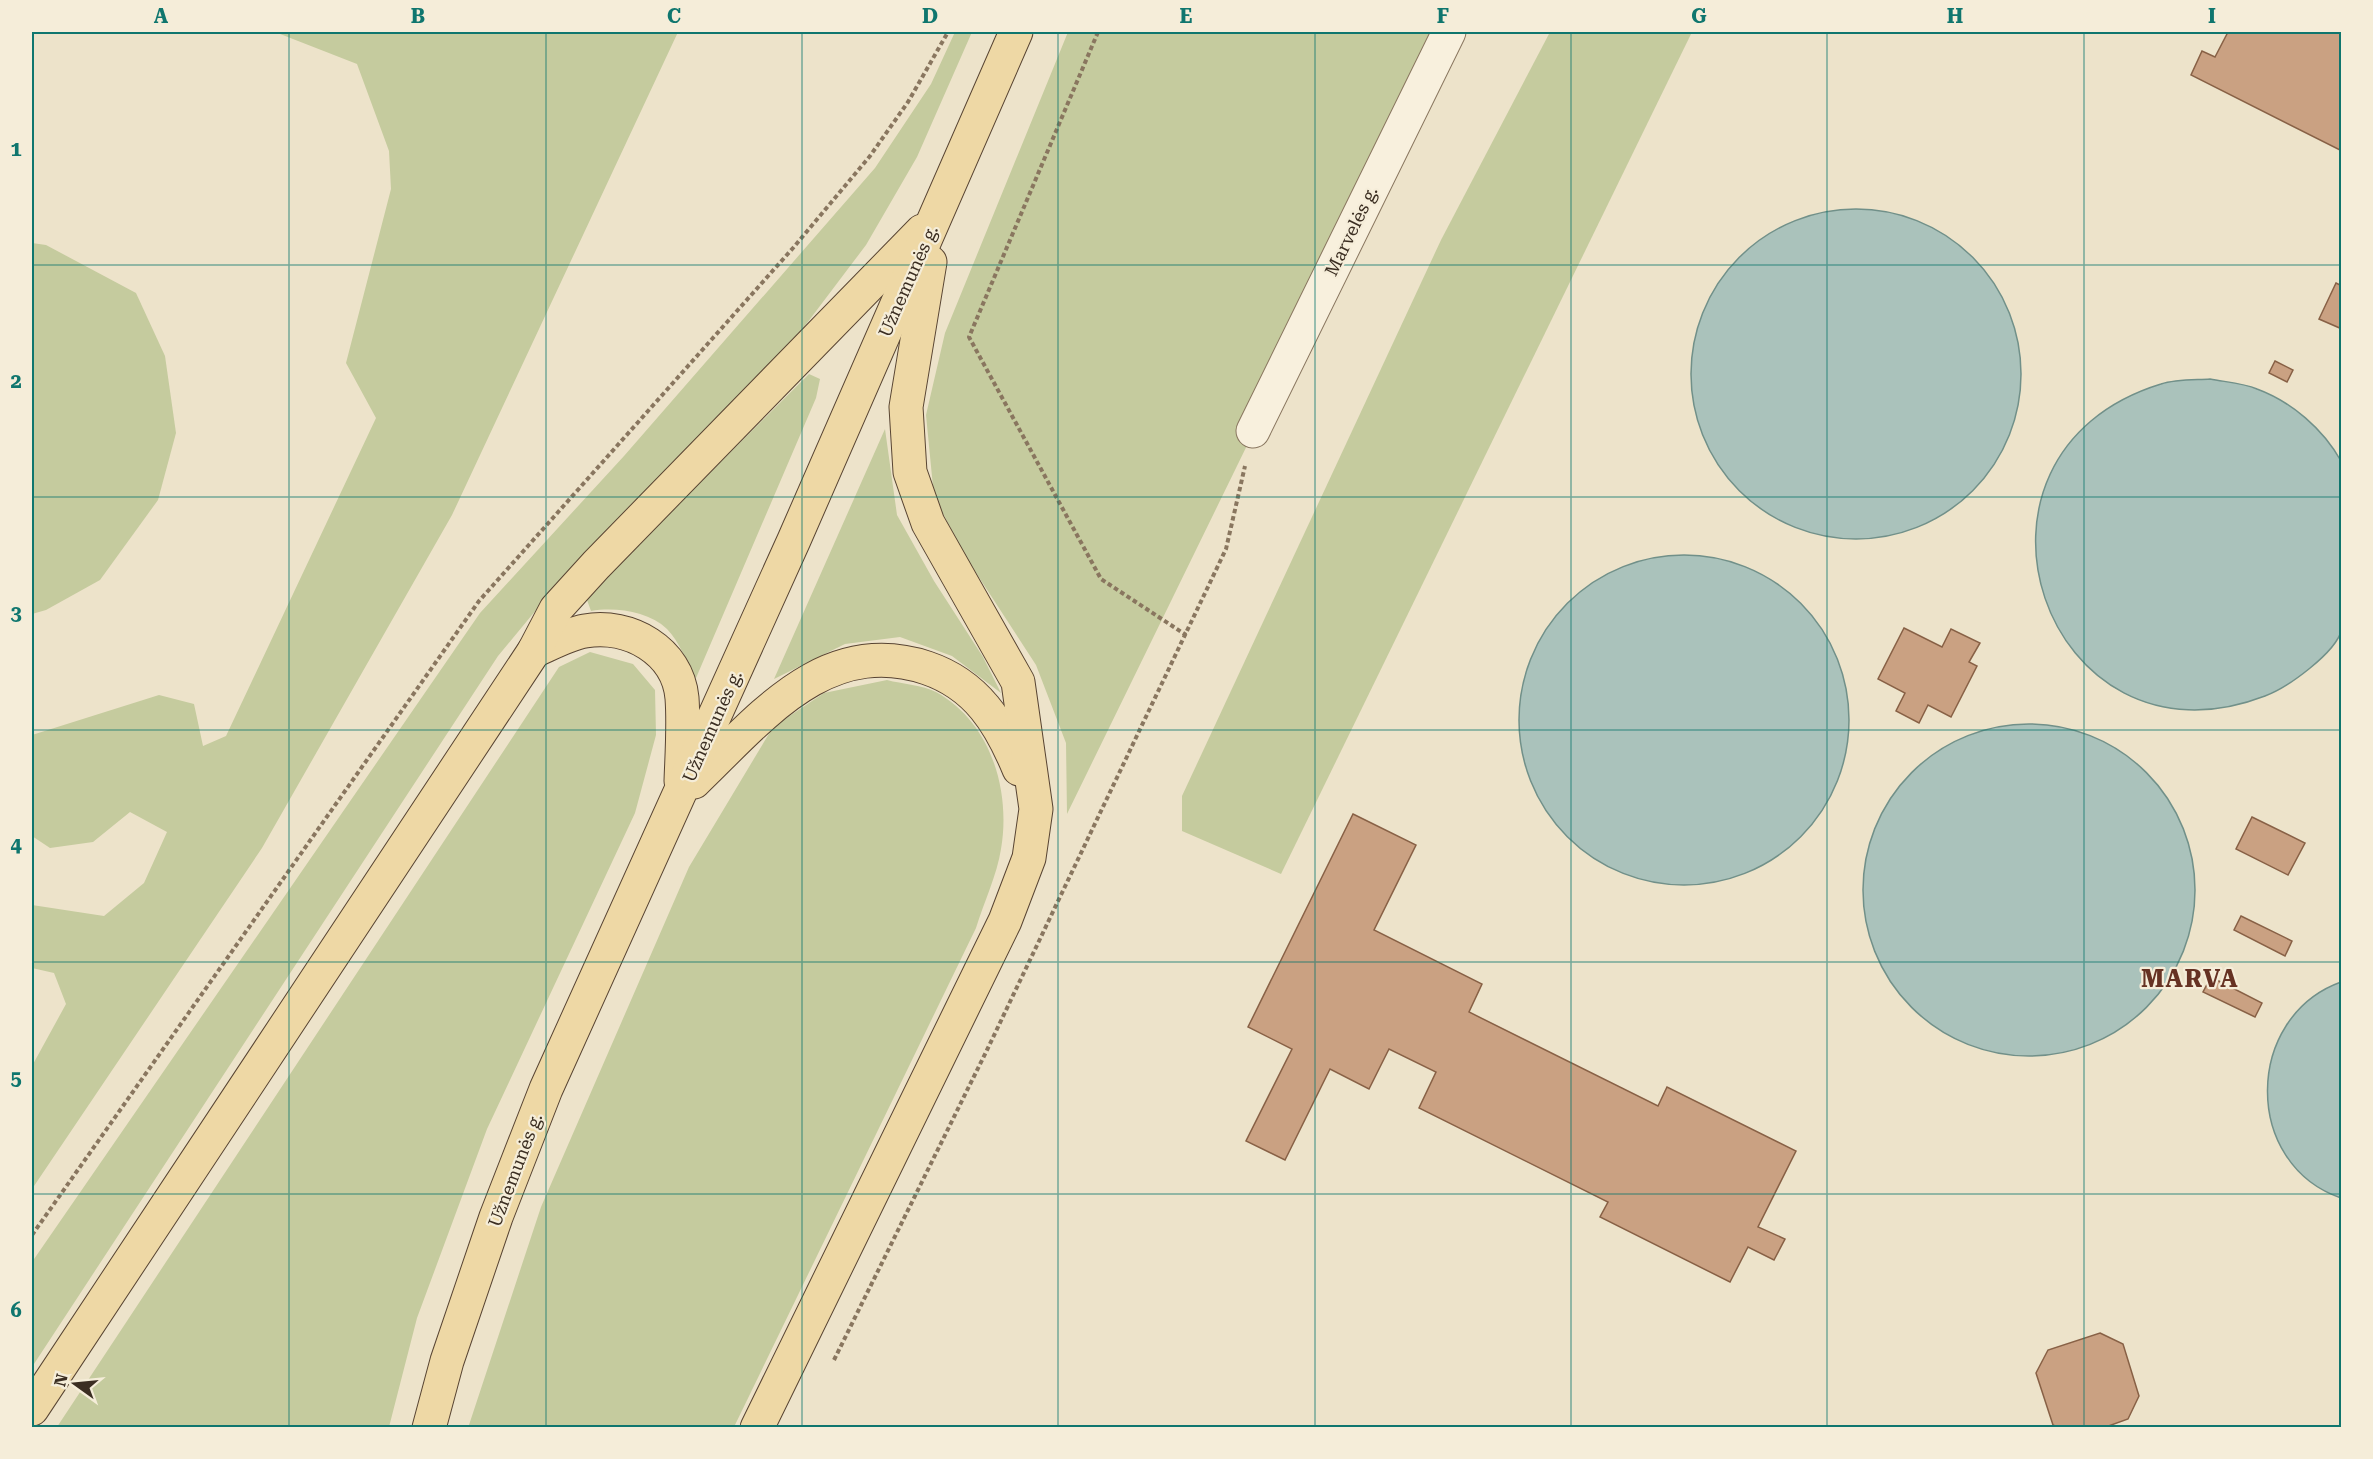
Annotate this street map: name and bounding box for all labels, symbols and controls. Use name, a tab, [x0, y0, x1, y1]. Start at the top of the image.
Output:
text: A	[154, 4, 169, 28]
text: B	[411, 4, 425, 28]
text: C	[667, 4, 681, 28]
text: D	[922, 4, 938, 28]
text: E	[1180, 4, 1193, 28]
text: F	[1437, 4, 1449, 28]
text: G	[1691, 4, 1707, 28]
text: H	[1947, 4, 1963, 28]
text: I	[2208, 4, 2216, 28]
text: 1	[10, 137, 22, 161]
street label: Marvelės g.	[1320, 183, 1382, 279]
street label: Užnemunės g.	[874, 222, 942, 340]
text: 2	[10, 369, 22, 393]
text: 3	[10, 601, 22, 625]
street label: Užnemunės g.	[678, 667, 746, 785]
text: 4	[10, 833, 22, 857]
district label: MARVA	[2141, 965, 2239, 993]
text: 5	[10, 1066, 22, 1090]
street label: Užnemunės g.	[484, 1110, 546, 1230]
text: 6	[10, 1298, 22, 1322]
north arrow	[45, 1354, 105, 1414]
text: N	[50, 1372, 72, 1389]

